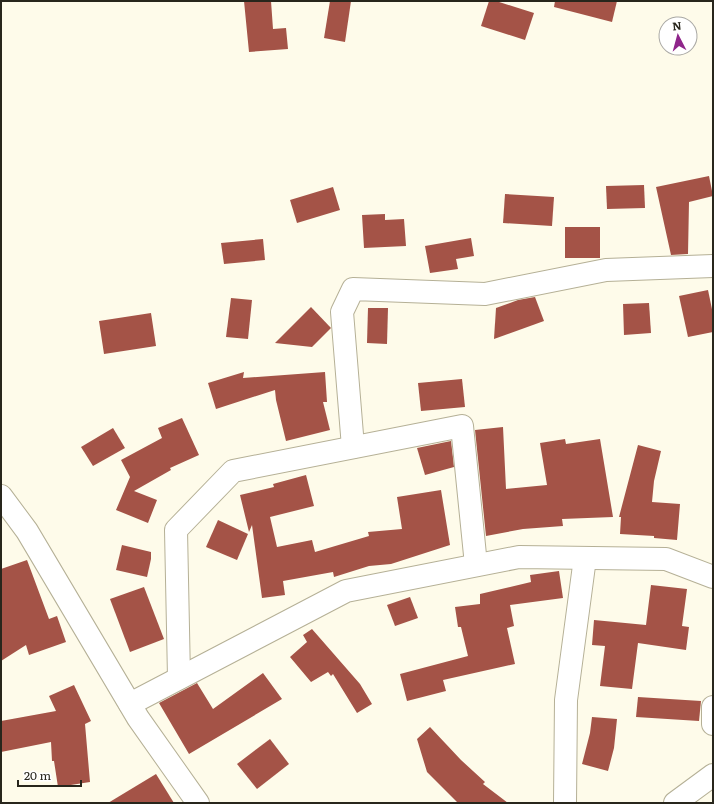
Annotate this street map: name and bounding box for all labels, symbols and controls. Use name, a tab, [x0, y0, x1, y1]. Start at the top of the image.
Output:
north arrow	[658, 16, 698, 56]
text: N	[671, 17, 682, 33]
scale bar	[18, 762, 81, 788]
text: 20 m	[24, 766, 51, 784]

